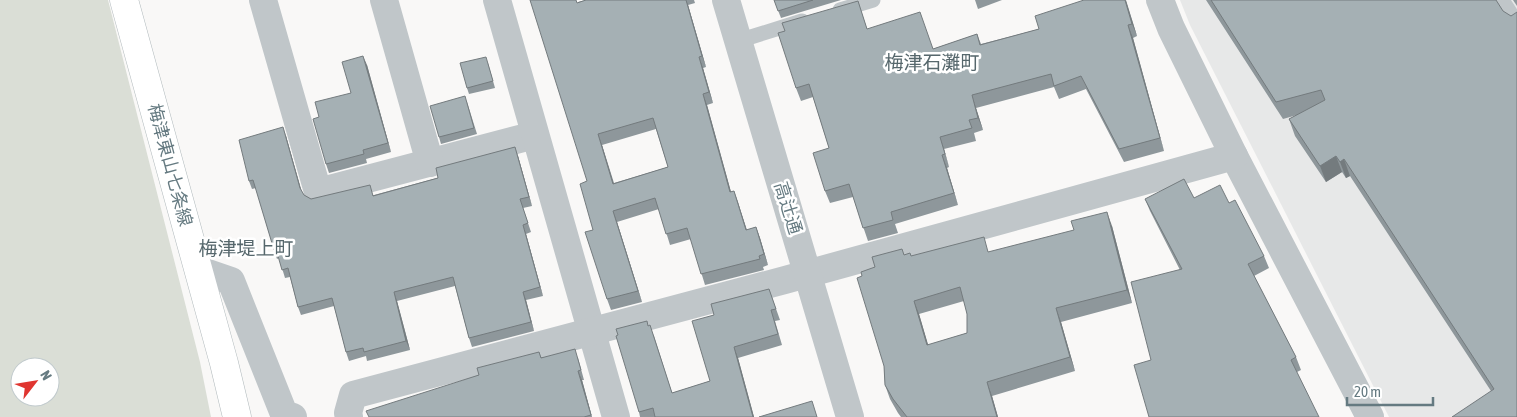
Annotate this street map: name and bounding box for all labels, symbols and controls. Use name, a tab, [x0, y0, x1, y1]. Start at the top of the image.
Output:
district label: 梅津石灘町	[884, 51, 980, 73]
street label: 梅津東山七条線	[144, 101, 197, 228]
street label: 高辻通	[771, 179, 806, 237]
district label: 梅津堤上町	[198, 237, 294, 259]
north arrow	[10, 357, 60, 407]
text: N	[37, 368, 55, 383]
scale bar	[1347, 374, 1433, 406]
text: 20 m	[1354, 383, 1381, 400]

